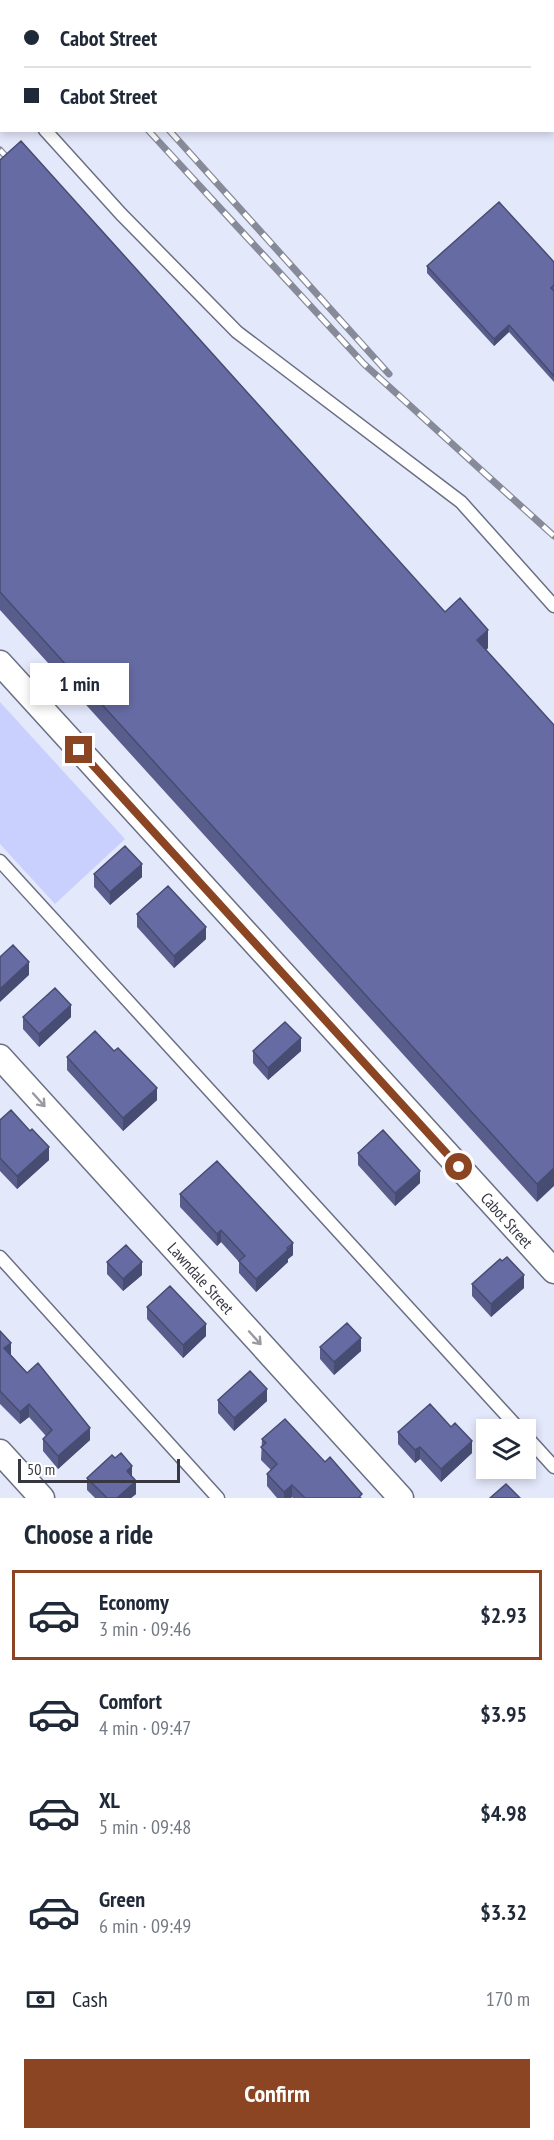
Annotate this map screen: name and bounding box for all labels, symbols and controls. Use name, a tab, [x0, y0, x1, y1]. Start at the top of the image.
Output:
text: Cabot Street	[60, 24, 157, 52]
text: Cabot Street	[60, 82, 157, 110]
callout: 1 min	[29, 663, 128, 705]
text: 1 min	[59, 671, 100, 697]
route end	[65, 736, 92, 763]
one-way arrow	[32, 1093, 46, 1108]
route start	[445, 1153, 472, 1180]
street label: Cabot Street	[477, 1188, 538, 1253]
street label: Lawndale Street	[164, 1238, 239, 1318]
one-way arrow	[248, 1330, 262, 1345]
map controls	[476, 1419, 536, 1479]
button: layers	[476, 1419, 536, 1479]
scale bar	[18, 1456, 180, 1484]
text: 50 m	[27, 1459, 55, 1479]
text: Choose a ride	[24, 1517, 153, 1551]
icon: car	[27, 1588, 81, 1642]
text: Economy	[99, 1588, 169, 1616]
text: $2.93	[480, 1601, 527, 1629]
text: 3 min · 09:46	[99, 1616, 191, 1642]
icon: car	[27, 1687, 81, 1741]
text: Comfort	[99, 1687, 162, 1715]
text: $3.95	[480, 1700, 527, 1728]
text: 4 min · 09:47	[99, 1715, 191, 1741]
icon: car	[27, 1786, 81, 1840]
text: XL	[99, 1786, 120, 1814]
text: $4.98	[480, 1799, 527, 1827]
text: 5 min · 09:48	[99, 1814, 191, 1840]
icon: car	[27, 1885, 81, 1939]
text: Green	[99, 1885, 145, 1913]
text: $3.32	[480, 1898, 527, 1926]
text: 6 min · 09:49	[99, 1913, 191, 1939]
icon: cash	[24, 1983, 57, 2016]
text: Cash	[72, 1985, 108, 2013]
text: 170 m	[486, 1986, 530, 2012]
button: Confirm	[24, 2059, 530, 2128]

